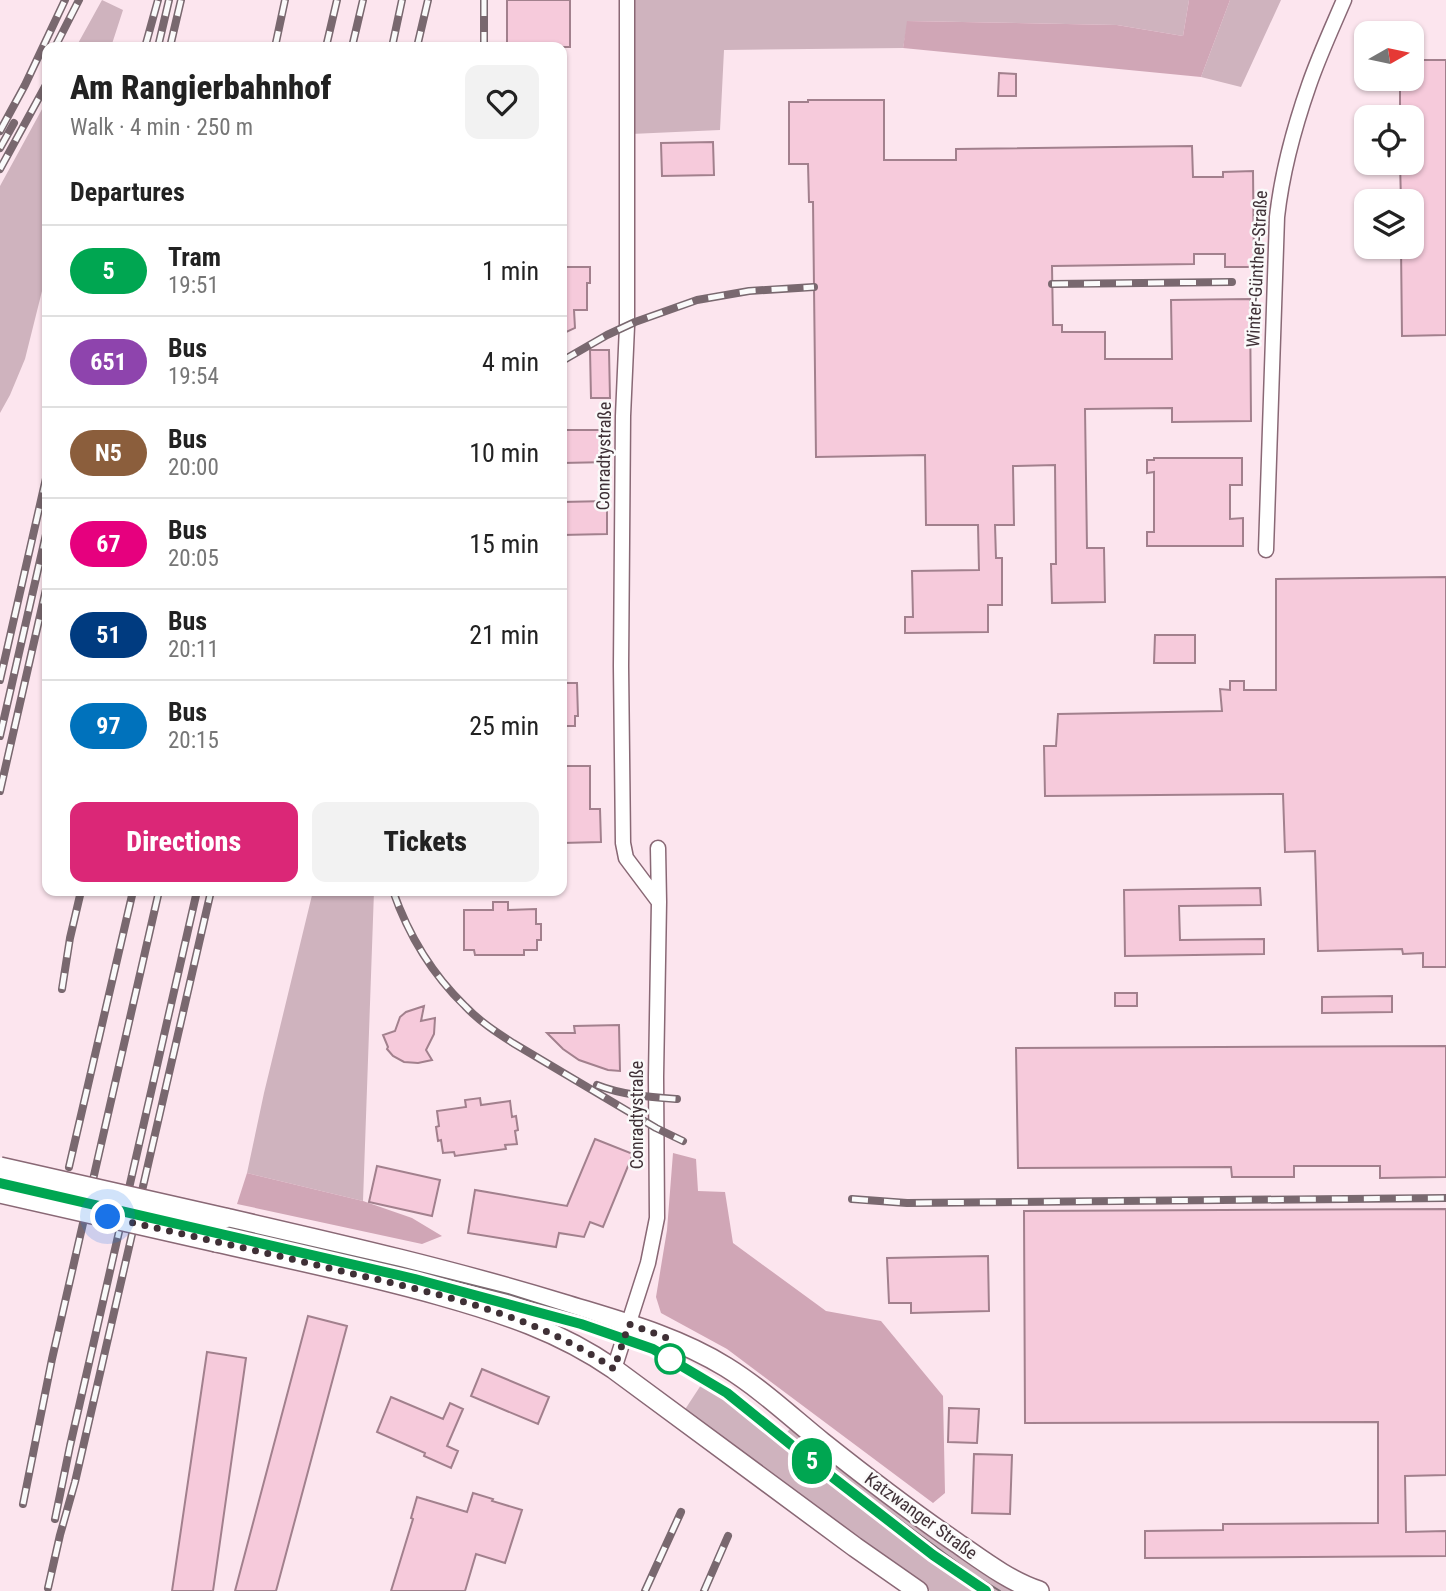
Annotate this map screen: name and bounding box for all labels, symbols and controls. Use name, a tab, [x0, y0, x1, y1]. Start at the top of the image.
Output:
north arrow	[1354, 21, 1424, 91]
map controls	[1354, 21, 1424, 259]
button: heart	[465, 65, 539, 139]
text: Am Rangierbahnhof	[70, 68, 331, 107]
button: locate	[1354, 105, 1424, 175]
text: Walk · 4 min · 250 m	[70, 114, 253, 141]
text: Departures	[70, 177, 185, 207]
button: layers	[1354, 189, 1424, 259]
street label: Winter-Günther-Straße	[1242, 190, 1271, 348]
text: Tram	[168, 242, 221, 272]
text: 1 min	[482, 256, 539, 286]
text: 5	[102, 257, 115, 285]
text: 19:51	[168, 272, 219, 299]
text: Bus	[168, 333, 207, 363]
text: 4 min	[482, 347, 539, 377]
text: 651	[90, 348, 127, 376]
text: 19:54	[168, 363, 219, 390]
street label: Conradtystraße	[592, 402, 615, 510]
text: Bus	[168, 424, 207, 454]
text: 10 min	[469, 438, 539, 468]
text: N5	[95, 439, 122, 467]
text: 20:00	[168, 454, 219, 481]
text: Bus	[168, 515, 207, 545]
text: 15 min	[469, 529, 539, 559]
text: 67	[96, 530, 121, 558]
text: 20:05	[168, 545, 219, 572]
text: Bus	[168, 606, 207, 636]
text: 21 min	[469, 620, 539, 650]
text: 51	[96, 621, 121, 649]
text: 20:11	[168, 636, 219, 663]
text: Bus	[168, 697, 207, 727]
text: 25 min	[469, 711, 539, 741]
text: 97	[96, 712, 121, 740]
text: 20:15	[168, 727, 219, 754]
button: Directions	[70, 802, 298, 882]
button: Tickets	[312, 802, 539, 882]
street label: Conradtystraße	[626, 1061, 647, 1169]
your location	[90, 1199, 125, 1234]
unlabelled marker	[655, 1344, 685, 1374]
line badge: 5	[789, 1438, 835, 1484]
text: 5	[806, 1447, 818, 1475]
street label: Katzwanger Straße	[861, 1468, 982, 1563]

